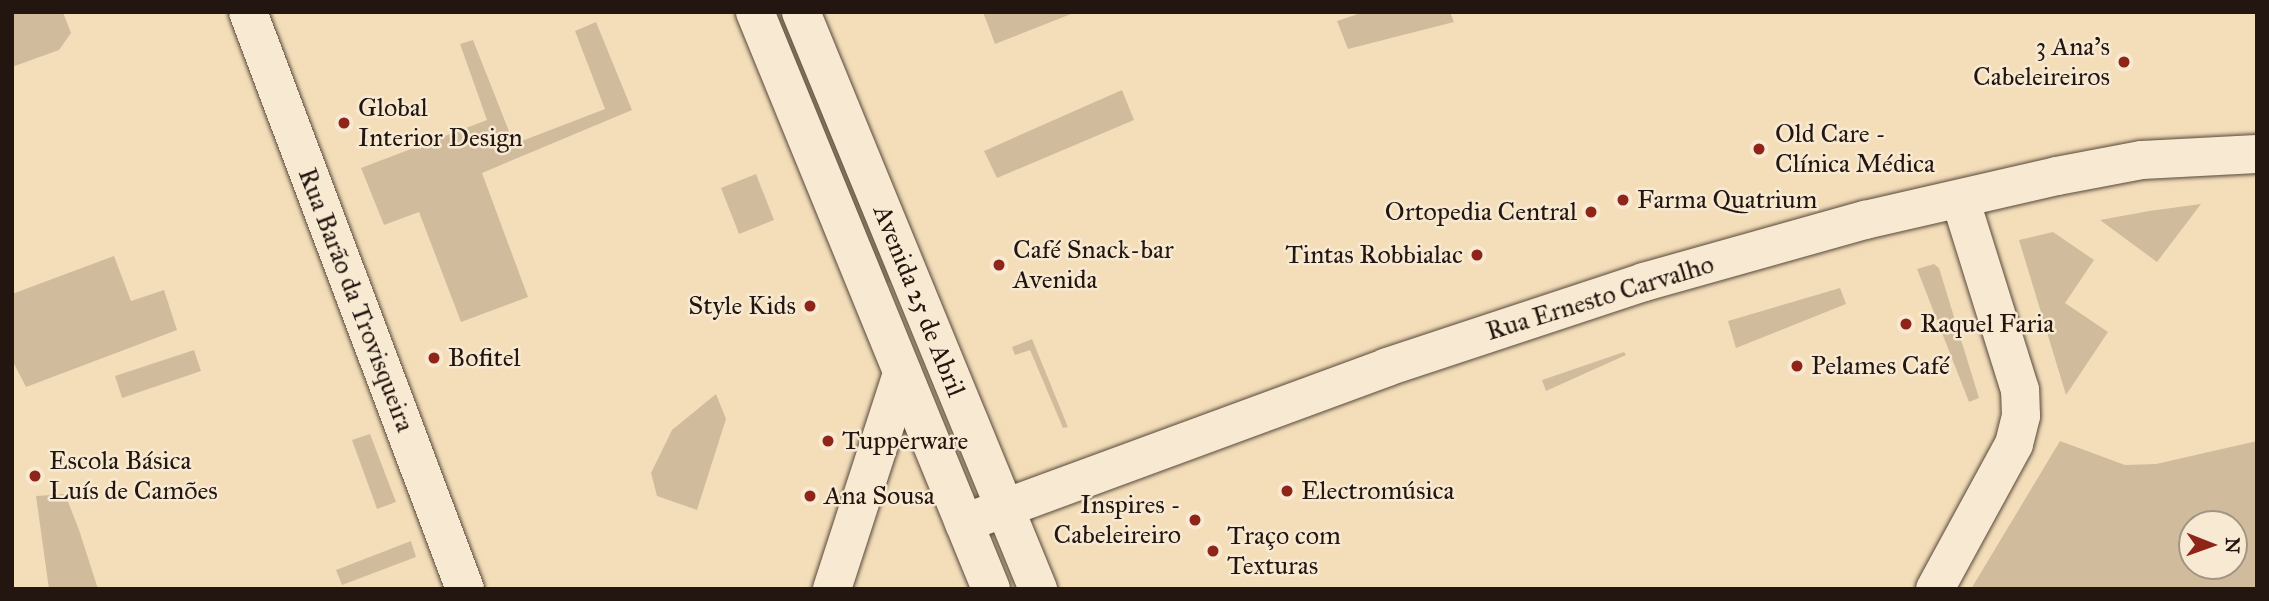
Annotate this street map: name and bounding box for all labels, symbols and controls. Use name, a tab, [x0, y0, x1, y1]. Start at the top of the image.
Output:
place label: 3 Ana's Cabeleireiros	[1973, 31, 2110, 92]
marker: 3 Ana's Cabeleireiros	[2116, 54, 2132, 70]
place label: Global Interior Design	[358, 92, 523, 154]
marker: Global Interior Design	[336, 115, 352, 131]
place label: Old Care - Clínica Médica	[1775, 118, 1935, 180]
marker: Old Care - Clínica Médica	[1749, 139, 1769, 159]
street label: Rua Barão da Trovisqueira	[291, 164, 421, 436]
place label: Farma Quatrium	[1637, 184, 1817, 216]
marker: Farma Quatrium	[1615, 192, 1631, 208]
place label: Ortopedia Central	[1385, 196, 1577, 228]
street label: Avenida 25 de Abril	[866, 201, 972, 401]
marker: Ortopedia Central	[1583, 204, 1599, 220]
place label: Café Snack-bar Avenida	[1013, 234, 1174, 296]
place label: Tintas Robbialac	[1285, 239, 1463, 271]
marker: Tintas Robbialac	[1469, 247, 1485, 263]
street label: Rua Ernesto Carvalho	[1482, 249, 1718, 347]
marker: Café Snack-bar Avenida	[991, 257, 1007, 273]
place label: Style Kids	[688, 290, 796, 322]
marker: Style Kids	[802, 298, 818, 314]
place label: Raquel Faria	[1920, 308, 2054, 340]
marker: Raquel Faria	[1898, 316, 1914, 332]
place label: Bofitel	[448, 342, 521, 374]
marker: Bofitel	[426, 350, 442, 366]
place label: Pelames Café	[1811, 350, 1950, 382]
marker: Pelames Café	[1789, 358, 1805, 374]
place label: Tupperware	[842, 425, 968, 457]
marker: Tupperware	[820, 433, 836, 449]
place label: Escola Básica Luís de Camões	[49, 445, 218, 506]
marker: Escola Básica Luís de Camões	[27, 468, 43, 484]
place label: Electromúsica	[1301, 475, 1454, 507]
place label: Ana Sousa	[824, 480, 935, 512]
marker: Electromúsica	[1279, 483, 1295, 499]
marker: Ana Sousa	[802, 488, 818, 504]
place label: Inspires - Cabeleireiro	[1053, 489, 1181, 550]
north arrow	[2178, 510, 2248, 580]
marker: Inspires - Cabeleireiro	[1187, 512, 1203, 528]
place label: Traço com Texturas	[1227, 520, 1341, 582]
text: N	[2221, 537, 2244, 554]
marker: Traço com Texturas	[1205, 543, 1221, 559]

